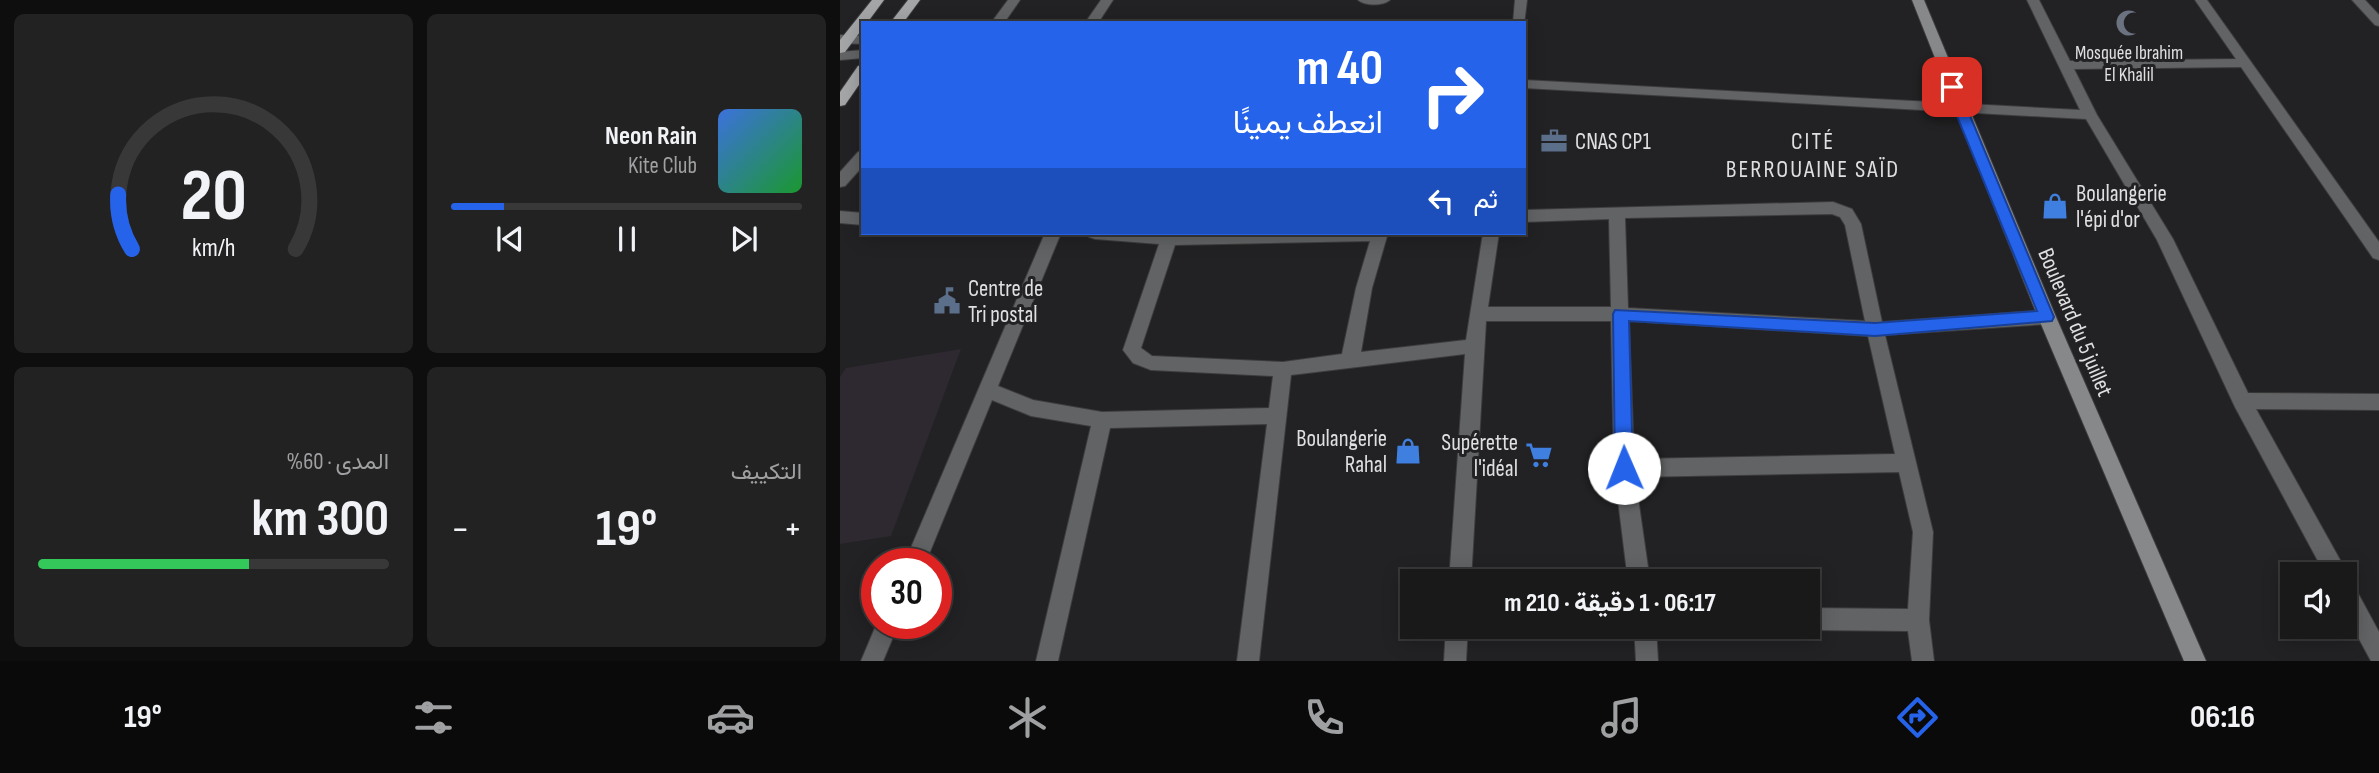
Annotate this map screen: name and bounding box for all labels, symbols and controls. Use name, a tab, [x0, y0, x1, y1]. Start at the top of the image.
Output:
mosque icon: Mosquée Ibrahim El Khalil	[2114, 8, 2144, 38]
text: 40 m	[1297, 40, 1383, 99]
place label: Mosquée Ibrahim El Khalil	[2075, 42, 2183, 87]
icon: right	[1407, 49, 1498, 140]
pin	[1922, 57, 1982, 117]
icon: arrive	[1933, 68, 1971, 106]
text: انعطف يمينًا	[1233, 104, 1383, 143]
text: Neon Rain	[605, 121, 697, 152]
office icon: CNAS CP1	[1539, 126, 1569, 156]
district label: CITÉ BERROUAINE SAÏD	[1726, 127, 1900, 184]
place label: CNAS CP1	[1575, 128, 1651, 156]
text: Kite Club	[628, 152, 697, 180]
text: 20	[180, 154, 247, 242]
place label: Boulangerie l'épi d'or	[2076, 180, 2167, 234]
icon: left	[1422, 182, 1460, 220]
text: ثم	[1474, 185, 1498, 216]
shop icon: Boulangerie l'épi d'or	[2040, 191, 2070, 221]
icon: previous	[491, 220, 529, 258]
icon: pause	[608, 220, 646, 258]
icon: next	[725, 220, 763, 258]
text: km/h	[192, 233, 235, 264]
street label: Boulevard du 5 juillet	[2031, 244, 2119, 401]
place label: Centre de Tri postal	[968, 275, 1043, 329]
public building icon: Centre de Tri postal	[932, 286, 962, 316]
place label: Boulangerie Rahal	[1296, 425, 1387, 479]
place label: Supérette l'idéal	[1441, 429, 1518, 483]
position arrow	[1587, 431, 1661, 505]
shop icon: Boulangerie Rahal	[1393, 436, 1423, 466]
supermarket icon: Supérette l'idéal	[1524, 440, 1554, 470]
text: المدى · 60%	[287, 448, 389, 476]
text: التكييف	[731, 458, 802, 486]
text: 300 km	[252, 488, 389, 551]
text: 19°	[596, 498, 657, 561]
text: −	[451, 507, 470, 552]
text: +	[783, 507, 802, 552]
speed limit sign: 30	[861, 548, 952, 639]
map controls	[2280, 562, 2357, 639]
button: sound	[2280, 562, 2357, 639]
text: 06:17 · 1 دقيقة · 210 m	[1504, 588, 1716, 619]
icon: filters	[409, 693, 458, 742]
icon: car	[706, 693, 755, 742]
icon: climate	[1003, 693, 1052, 742]
icon: phone	[1300, 693, 1349, 742]
icon: music	[1597, 693, 1646, 742]
icon: directions	[1893, 693, 1942, 742]
text: 19°	[124, 698, 162, 737]
text: 06:16	[2190, 698, 2255, 737]

